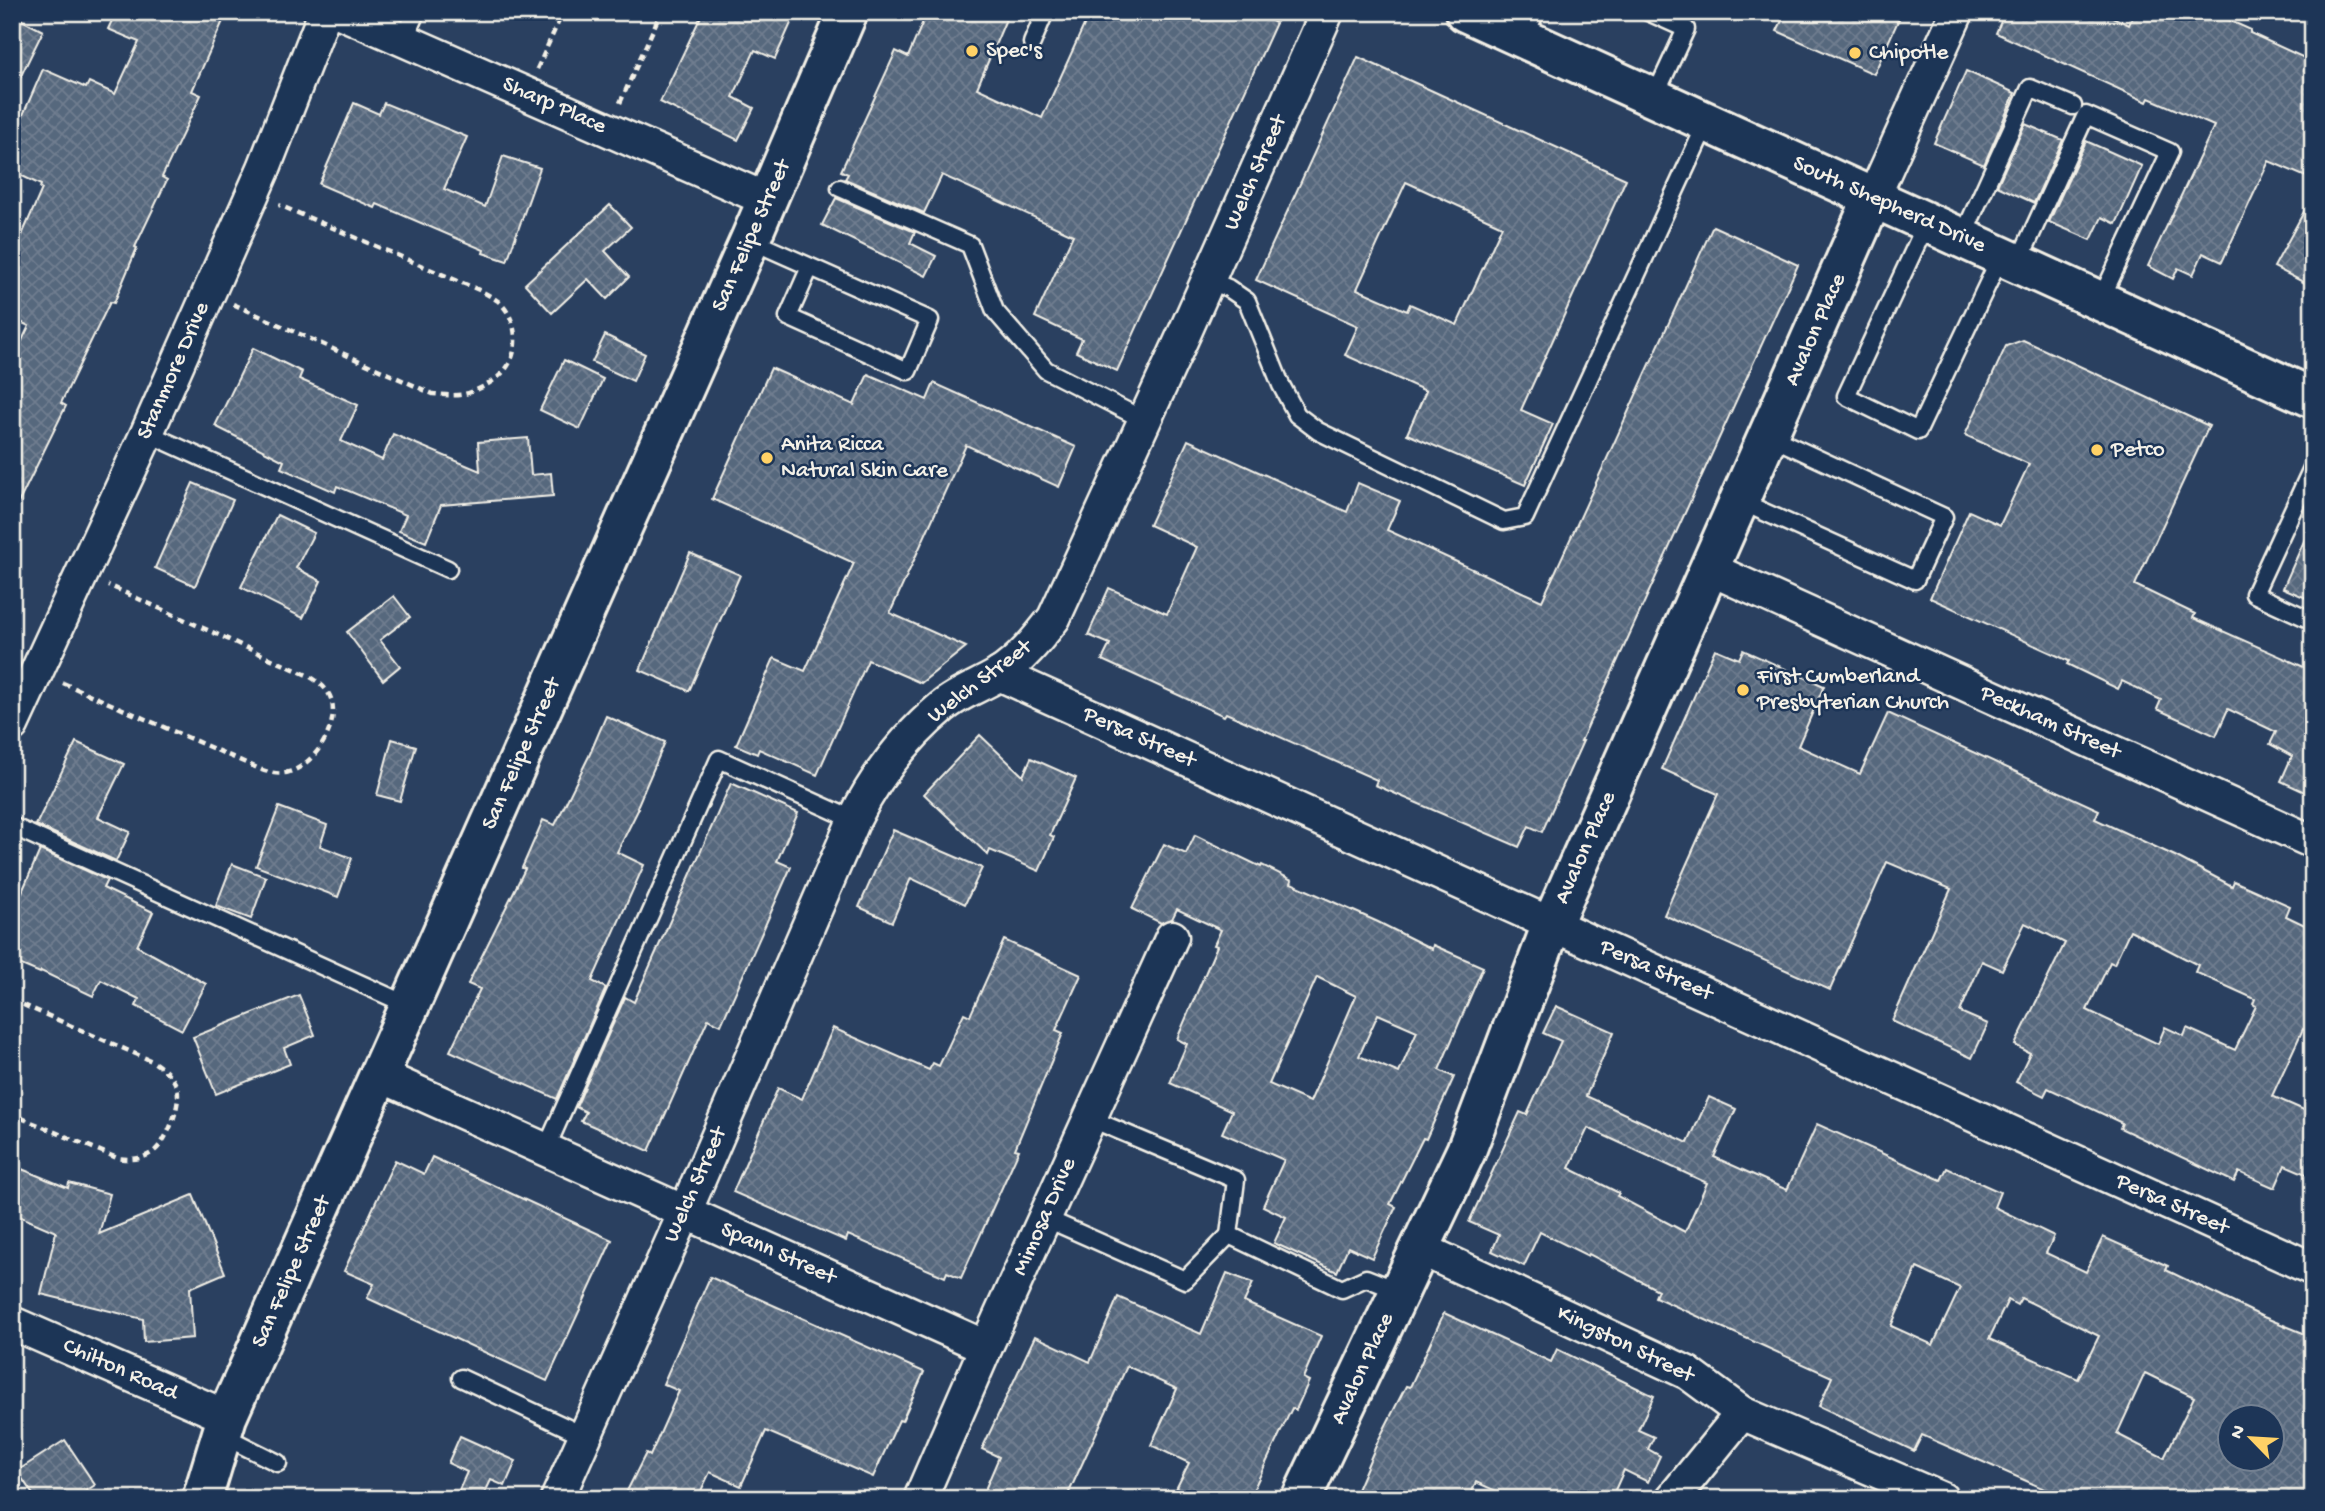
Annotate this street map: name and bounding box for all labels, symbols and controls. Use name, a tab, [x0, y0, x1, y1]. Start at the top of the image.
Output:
place label: Spec's	[986, 38, 1043, 65]
place label: Chipotle	[1869, 40, 1950, 67]
marker: Spec's	[964, 43, 980, 59]
marker: Chipotle	[1847, 45, 1863, 61]
street label: Sharp Place	[498, 71, 611, 141]
street label: Welch Street	[1219, 110, 1294, 235]
street label: South Shepherd Drive	[1788, 150, 1991, 260]
street label: San Felipe Street	[706, 154, 798, 316]
street label: Avalon Place	[1779, 269, 1853, 390]
street label: Stanmore Drive	[132, 297, 217, 444]
place label: Anita Ricca Natural Skin Care	[781, 432, 949, 485]
place label: Petco	[2110, 437, 2165, 464]
marker: Petco	[2089, 442, 2105, 458]
marker: Anita Ricca Natural Skin Care	[759, 450, 775, 466]
street label: Welch Street	[923, 633, 1039, 730]
place label: First Cumberland Presbyterian Church	[1756, 664, 1949, 717]
street label: San Felipe Street	[476, 672, 568, 834]
street label: Peckham Street	[1975, 680, 2126, 767]
marker: First Cumberland Presbyterian Church	[1735, 682, 1751, 698]
street label: Persa Street	[1077, 701, 1201, 776]
street label: Avalon Place	[1549, 787, 1623, 908]
street label: Persa Street	[1594, 934, 1718, 1009]
street label: Welch Street	[659, 1122, 734, 1247]
street label: Mimosa Drive	[1007, 1153, 1083, 1280]
street label: Persa Street	[2110, 1168, 2234, 1243]
street label: San Felipe Street	[246, 1190, 338, 1352]
street label: Spann Street	[716, 1217, 841, 1292]
street label: Kingston Street	[1552, 1300, 1699, 1391]
street label: Avalon Place	[1325, 1308, 1401, 1429]
street label: Chilton Road	[58, 1333, 183, 1408]
north arrow	[2216, 1402, 2286, 1472]
text: N	[2226, 1422, 2252, 1443]

